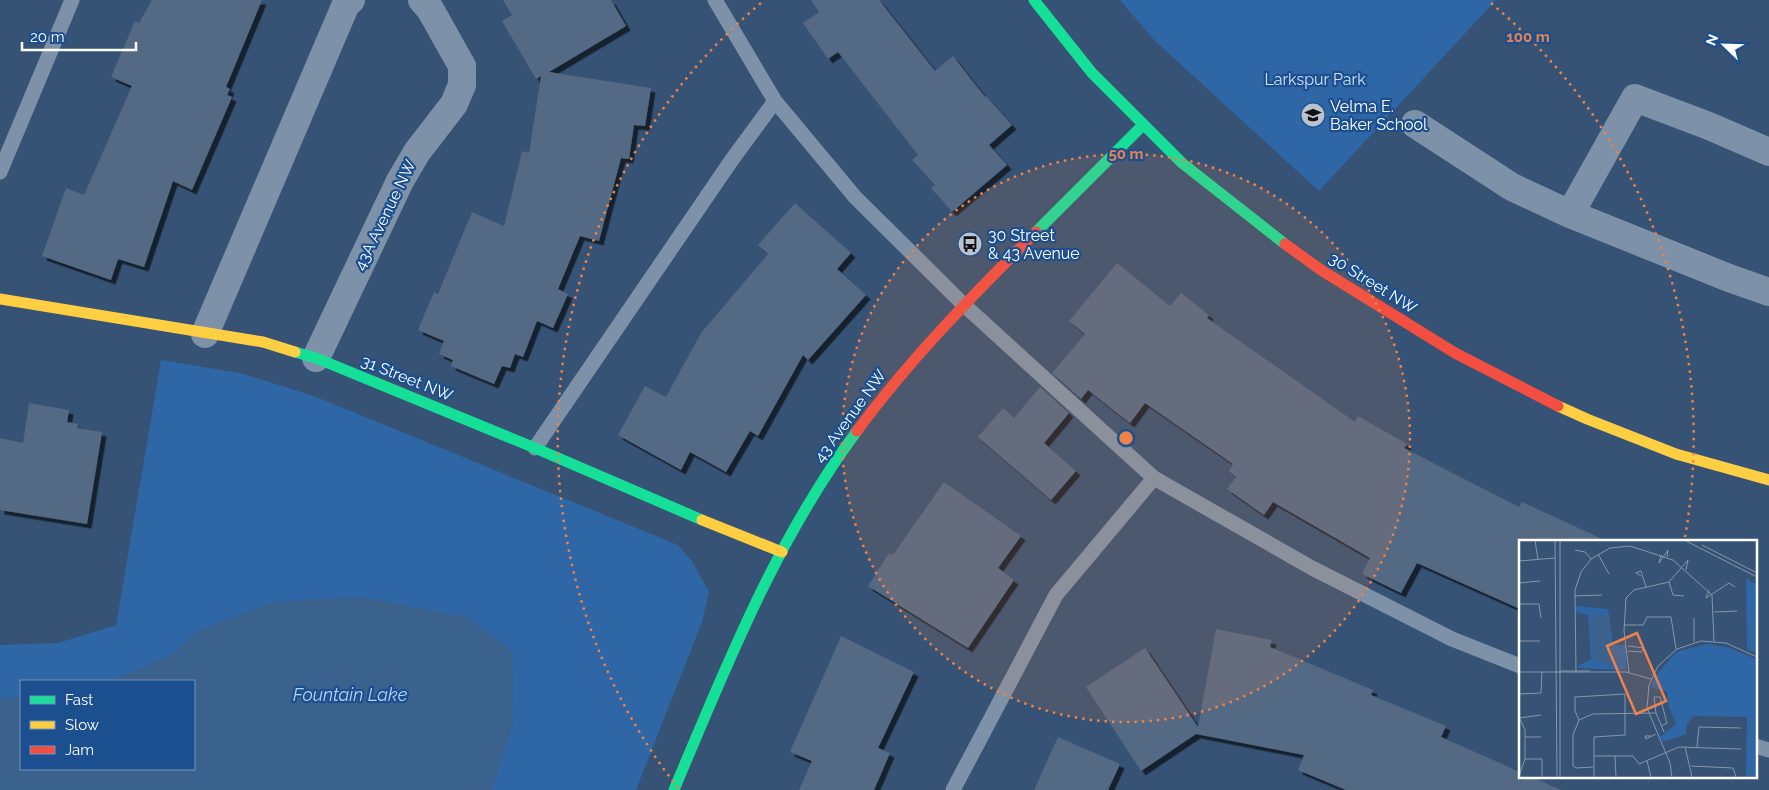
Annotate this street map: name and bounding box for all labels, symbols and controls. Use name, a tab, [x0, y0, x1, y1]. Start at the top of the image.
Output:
scale bar	[22, 20, 136, 52]
north arrow	[1699, 20, 1749, 70]
text: 20 m	[30, 28, 65, 46]
text: 100 m	[1506, 28, 1550, 46]
text: N	[1703, 32, 1721, 48]
park label: Larkspur Park	[1264, 70, 1366, 89]
place label: Velma E. Baker School	[1330, 97, 1428, 134]
school or university icon: Velma E. Baker School	[1300, 102, 1326, 128]
text: 50 m	[1108, 145, 1144, 163]
street label: 43A Avenue NW	[350, 156, 420, 273]
place label: 30 Street & 43 Avenue	[988, 226, 1080, 263]
bus stop icon: 30 Street & 43 Avenue	[957, 231, 983, 257]
street label: 30 Street NW	[1326, 248, 1421, 318]
street label: 31 Street NW	[358, 351, 456, 405]
street label: 43 Avenue NW	[810, 366, 890, 466]
centre of rings	[1117, 429, 1135, 447]
inset map	[1519, 540, 1756, 778]
legend	[20, 680, 195, 770]
water label: Fountain Lake	[293, 684, 408, 705]
text: Fast	[65, 691, 93, 709]
text: Slow	[65, 716, 99, 734]
text: Jam	[65, 741, 94, 759]

